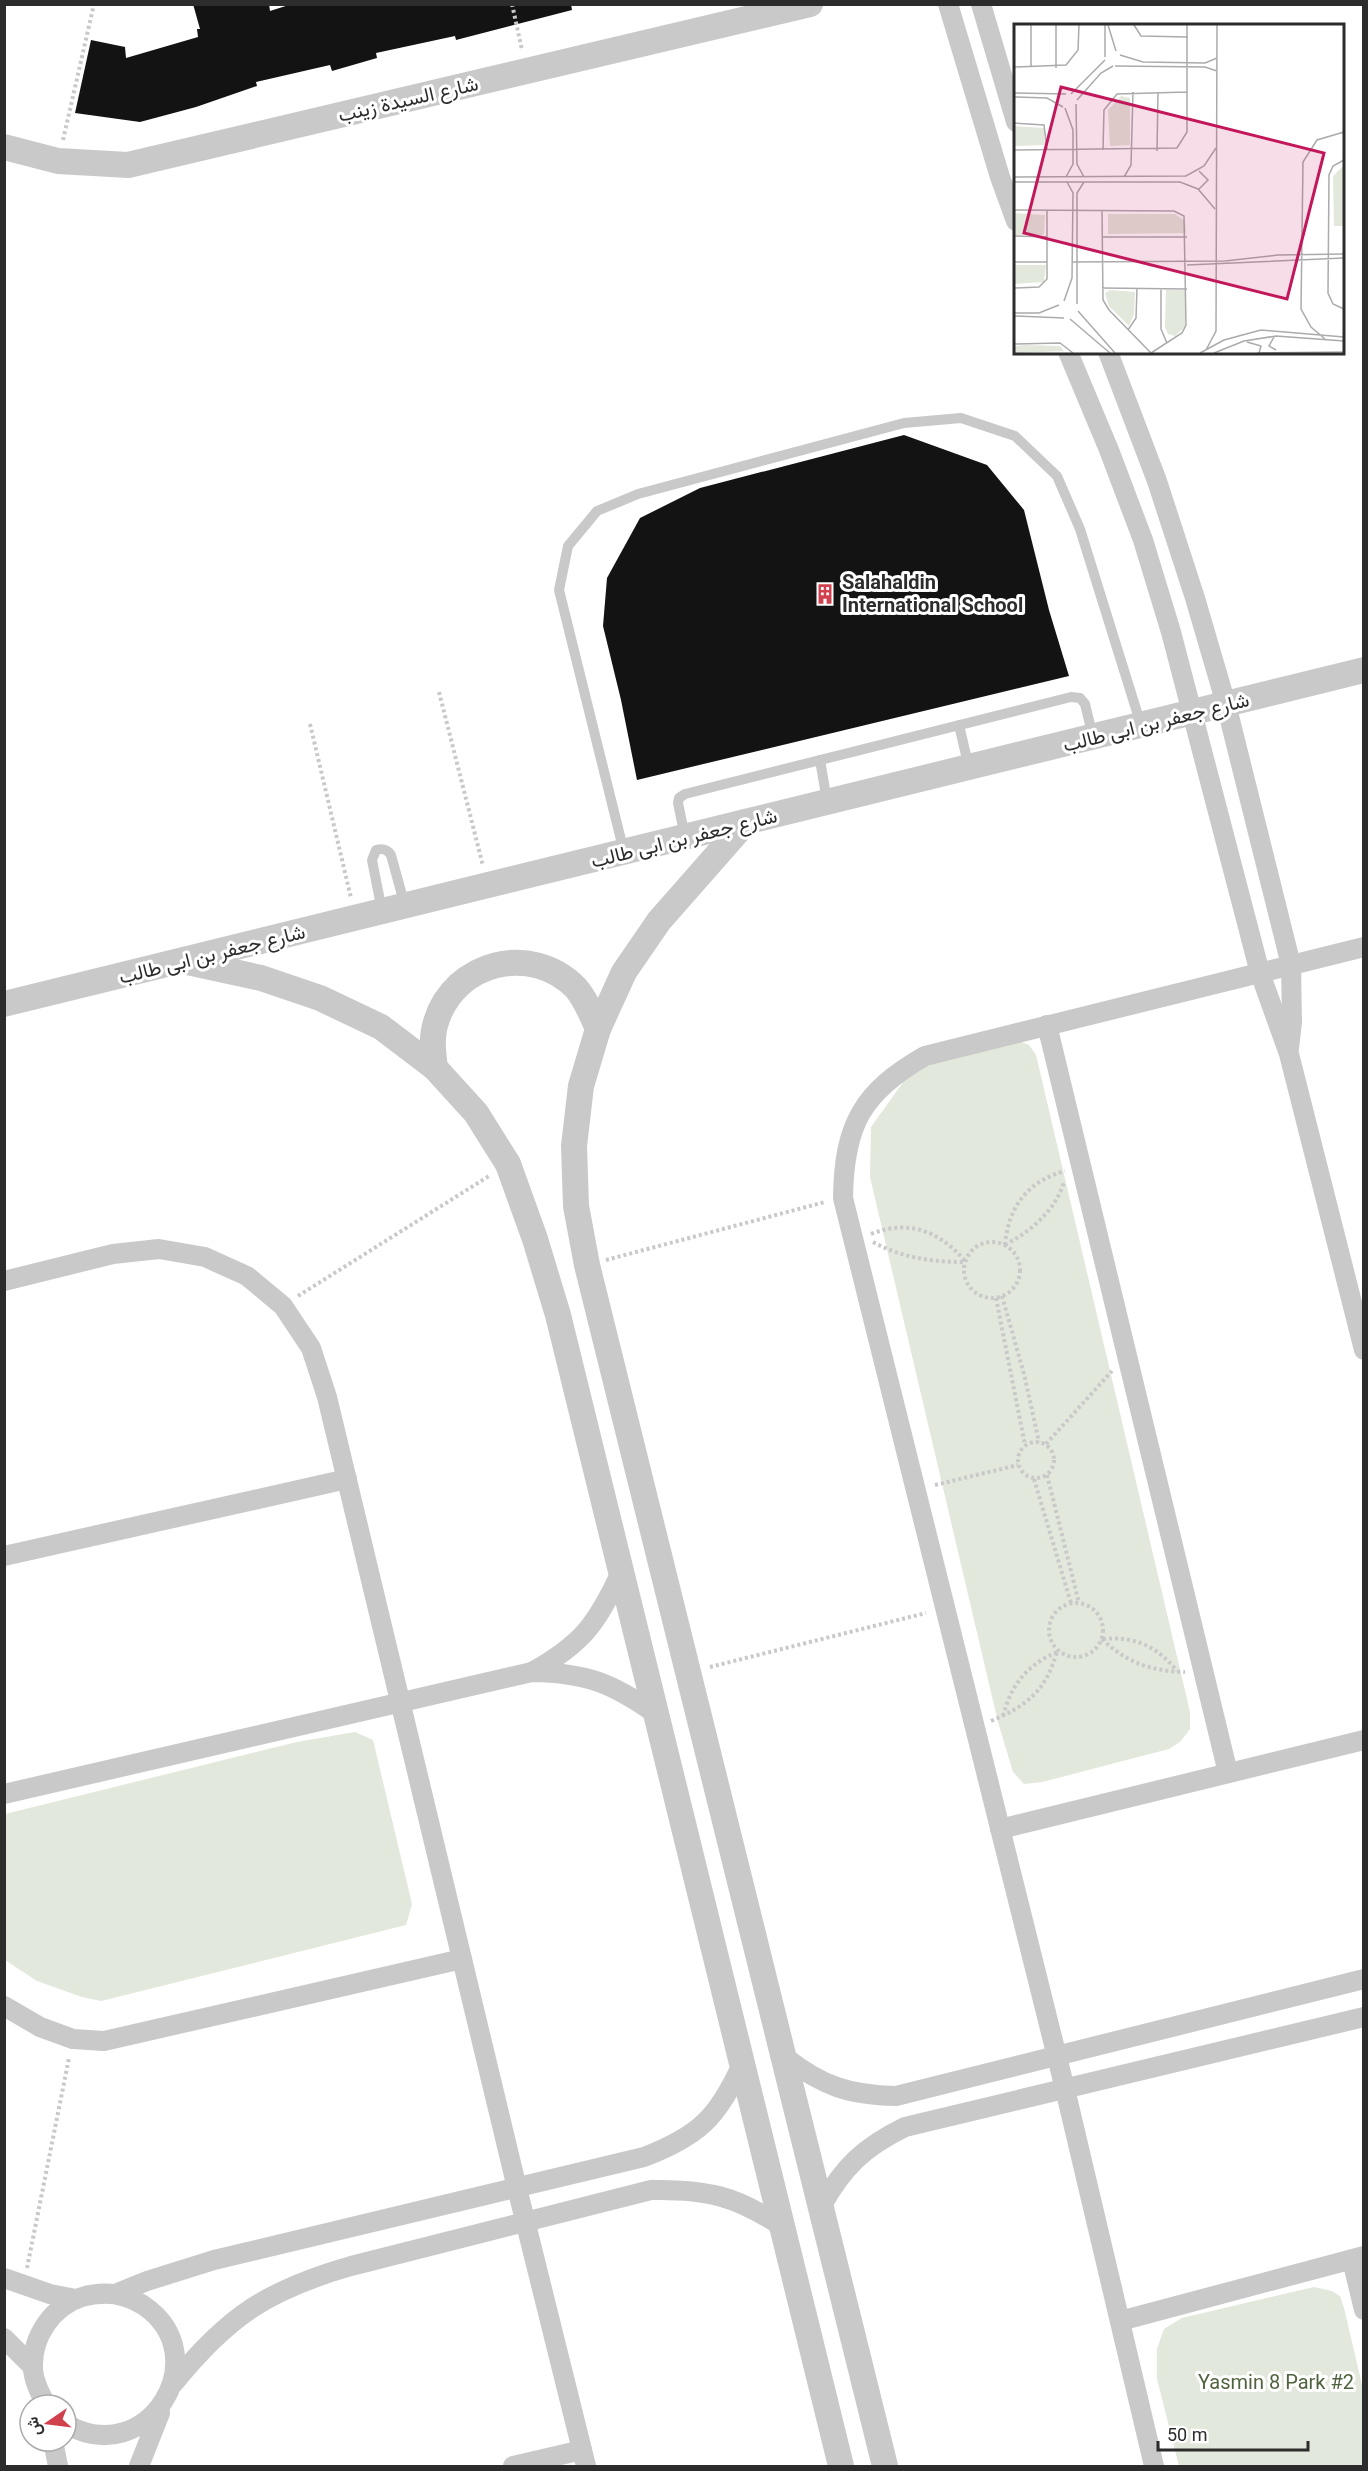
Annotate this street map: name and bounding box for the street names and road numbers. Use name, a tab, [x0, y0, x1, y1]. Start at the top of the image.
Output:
street label: شارع السيدة زينب	[336, 71, 481, 129]
street label: شارع جعفر بن ابى طالب	[1060, 687, 1252, 759]
street label: شارع جعفر بن ابى طالب	[588, 803, 780, 875]
street label: شارع جعفر بن ابى طالب	[116, 919, 308, 991]

